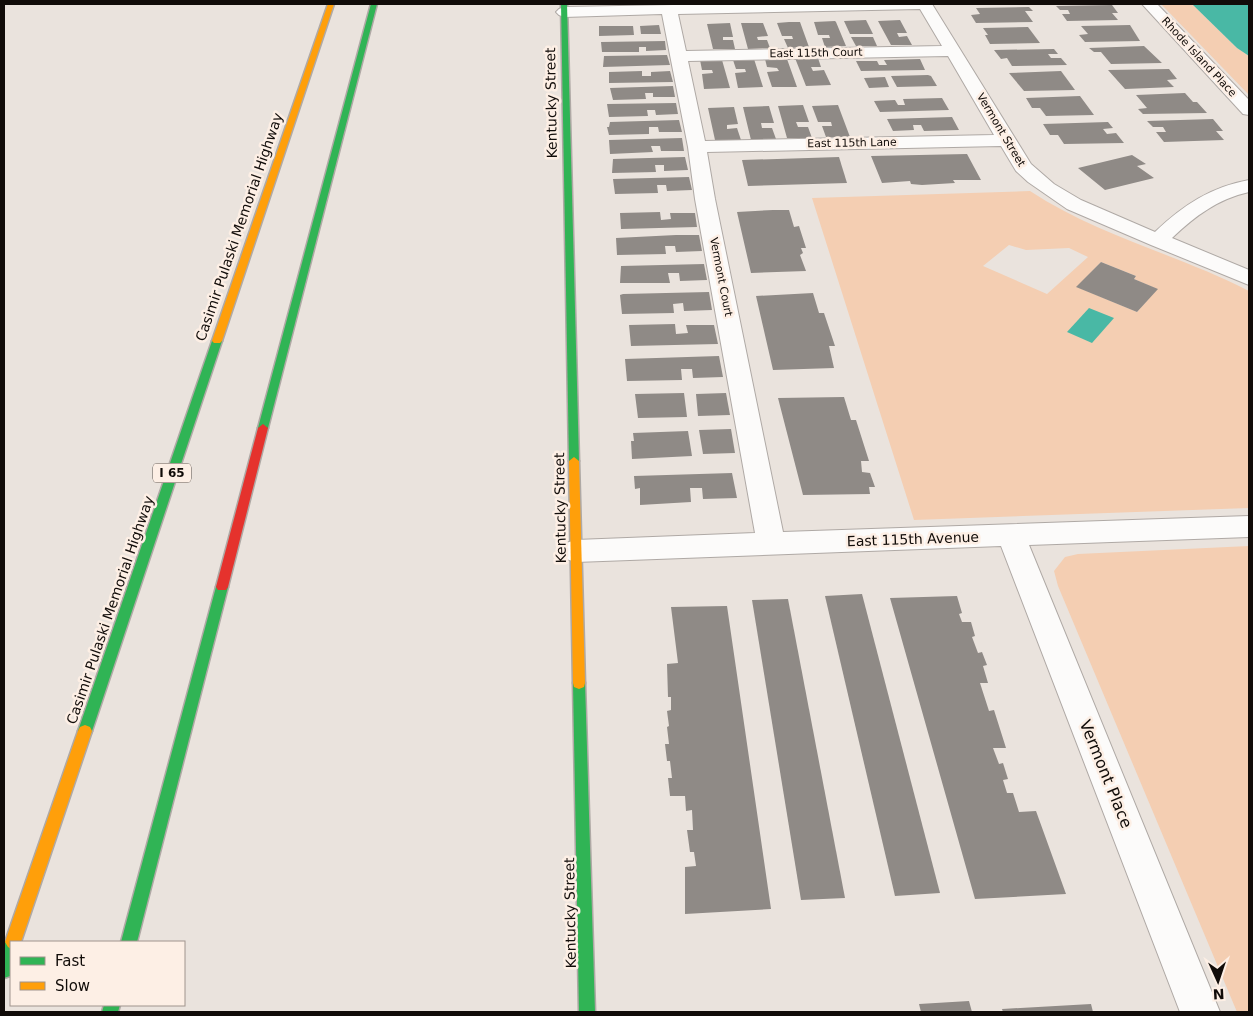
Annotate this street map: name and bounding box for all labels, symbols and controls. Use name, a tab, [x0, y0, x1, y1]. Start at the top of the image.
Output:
street label: Rhode Island Place	[1159, 15, 1239, 100]
street label: East 115th Court	[769, 46, 863, 60]
street label: Kentucky Street	[542, 47, 560, 159]
street label: Vermont Street	[974, 91, 1028, 170]
street label: Casimir Pulaski Memorial Highway	[192, 111, 286, 343]
street label: East 115th Lane	[807, 136, 897, 150]
street label: Vermont Court	[707, 236, 735, 318]
street label: Kentucky Street	[551, 452, 569, 564]
road number: I 65	[153, 463, 191, 482]
street label: Casimir Pulaski Memorial Highway	[63, 494, 157, 726]
street label: East 115th Avenue	[847, 529, 979, 549]
street label: Vermont Place	[1076, 717, 1136, 831]
street label: Kentucky Street	[561, 857, 579, 969]
legend	[10, 941, 185, 1006]
text: Fast	[55, 952, 85, 970]
north arrow	[1193, 956, 1243, 1006]
text: Slow	[55, 977, 90, 995]
text: N	[1212, 986, 1225, 1002]

